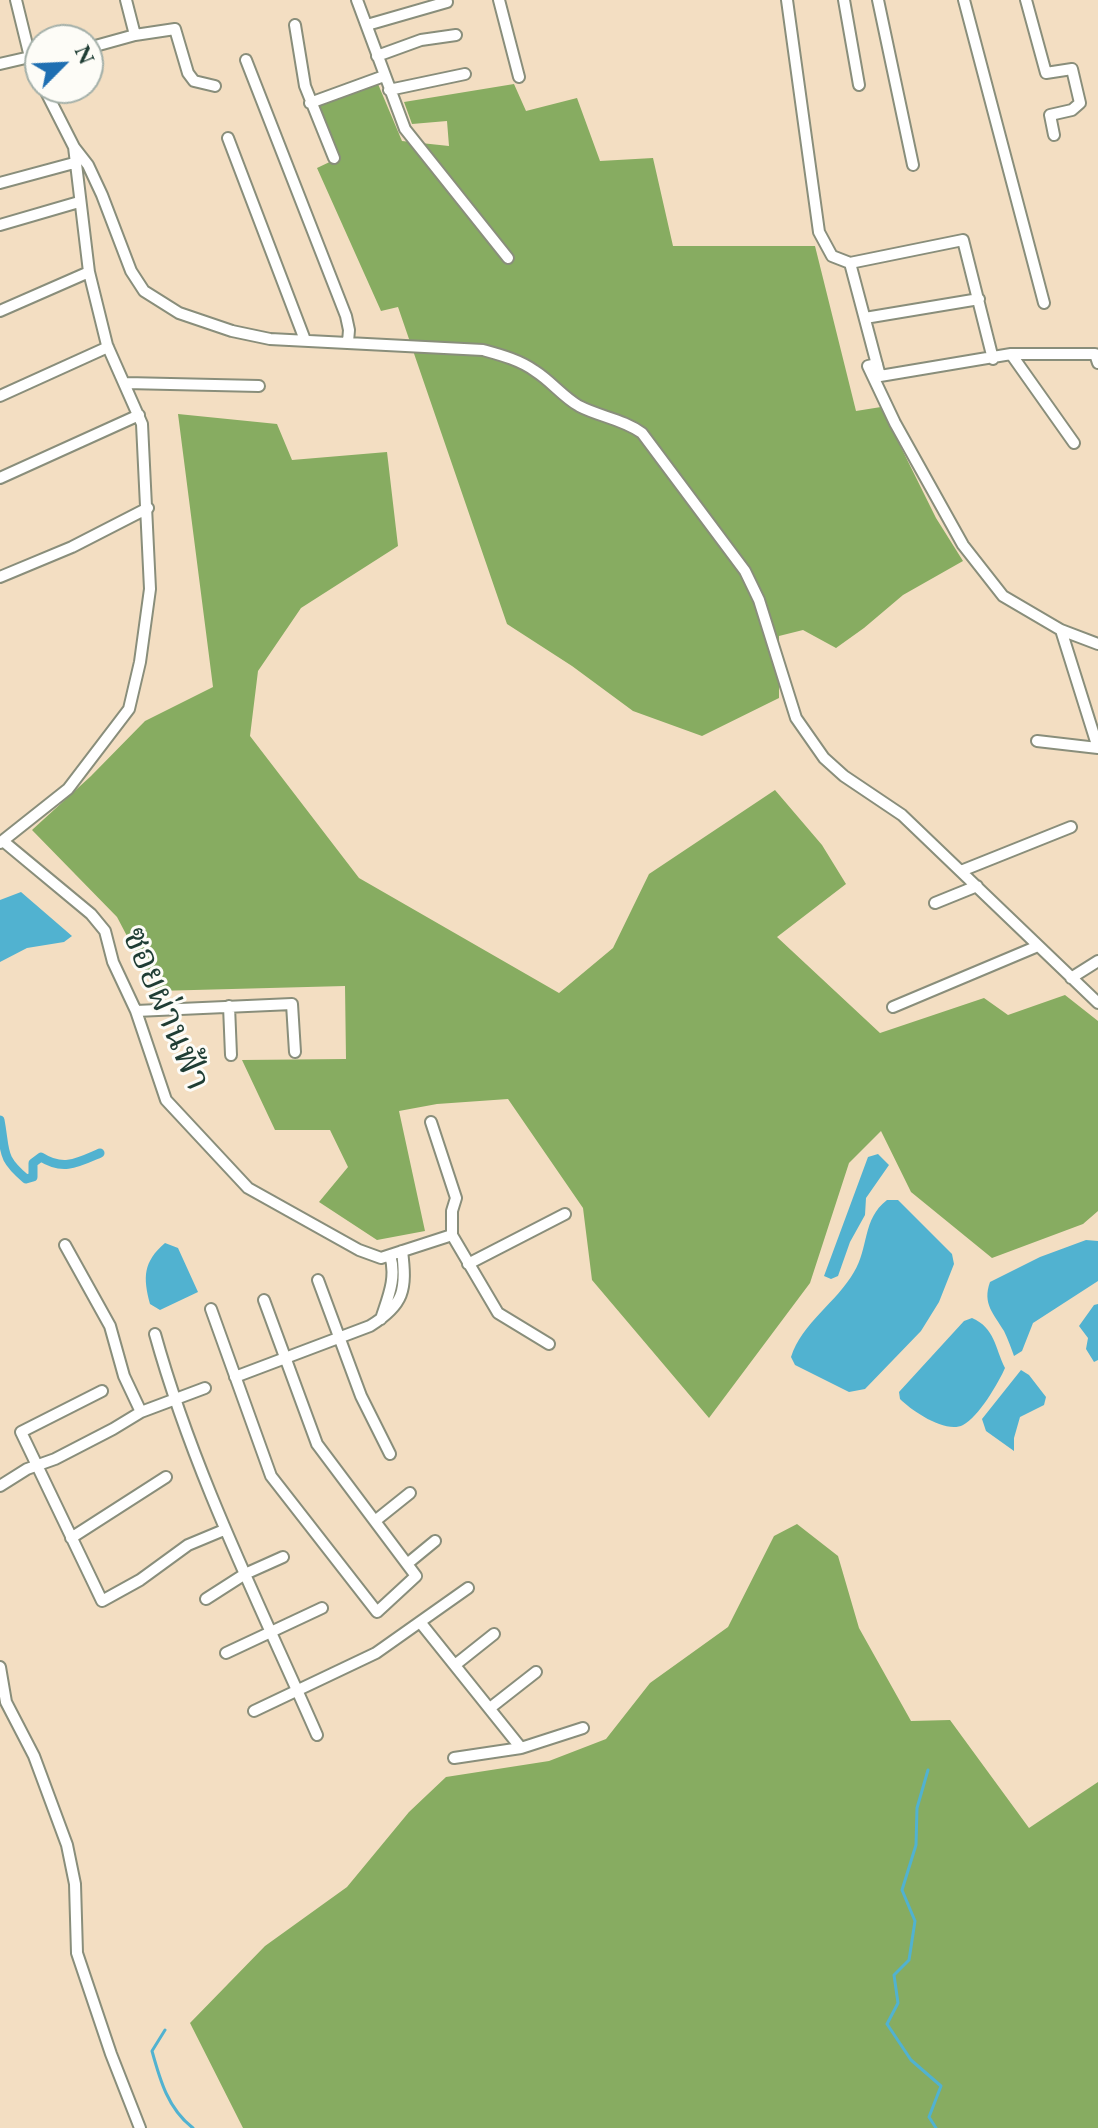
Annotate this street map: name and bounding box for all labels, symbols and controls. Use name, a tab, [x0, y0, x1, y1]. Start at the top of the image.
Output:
north arrow	[24, 24, 104, 104]
text: N	[68, 41, 101, 69]
street label: ซอยผ่านฟ้า	[111, 921, 219, 1097]

